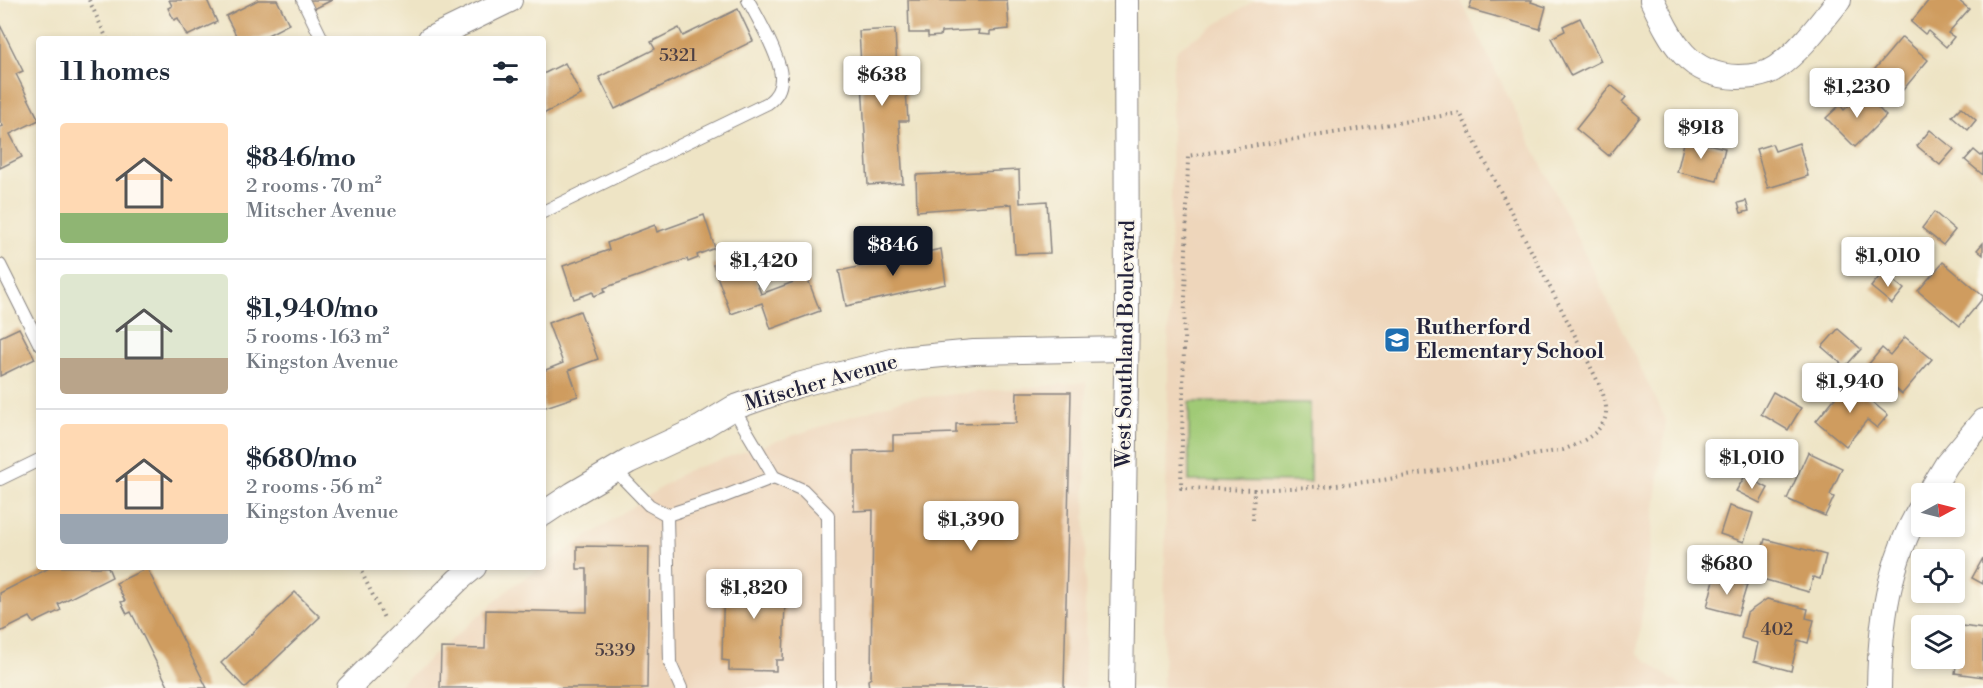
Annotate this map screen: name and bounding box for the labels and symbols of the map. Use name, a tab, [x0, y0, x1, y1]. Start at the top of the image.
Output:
house number: 5321	[659, 44, 697, 67]
pin: $638	[846, 56, 918, 107]
pin: $1,230	[1808, 68, 1906, 119]
pin: $918	[1665, 109, 1737, 160]
street label: West Southland Boulevard	[1111, 220, 1141, 469]
pin: $846	[857, 226, 929, 277]
pin: $1,010	[1839, 237, 1937, 288]
pin: $1,420	[715, 242, 813, 293]
place label: Rutherford Elementary School	[1416, 315, 1604, 365]
school or university icon: Rutherford Elementary School	[1382, 325, 1412, 355]
street label: Mitscher Avenue	[741, 349, 901, 417]
pin: $1,940	[1801, 363, 1899, 414]
pin: $1,010	[1703, 439, 1801, 490]
north arrow	[1911, 483, 1965, 537]
pin: $1,390	[922, 501, 1020, 552]
pin: $680	[1691, 545, 1763, 596]
pin: $1,820	[705, 569, 803, 620]
house number: 402	[1761, 618, 1793, 641]
house number: 5339	[595, 639, 635, 662]

